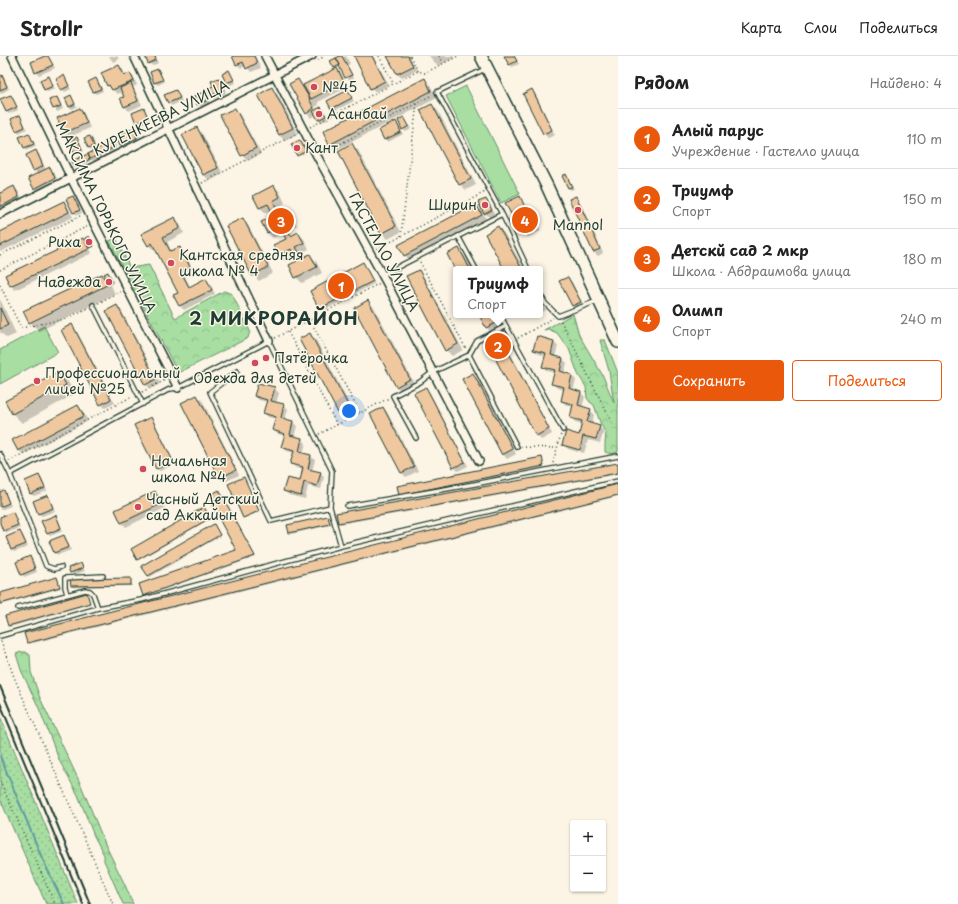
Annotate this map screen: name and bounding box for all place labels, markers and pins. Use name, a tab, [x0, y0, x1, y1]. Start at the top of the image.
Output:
place label: №45	[322, 76, 357, 97]
marker: №45	[309, 82, 319, 92]
place label: Асанбай	[327, 103, 387, 124]
marker: Асанбай	[314, 109, 324, 119]
place label: Кант	[305, 137, 338, 158]
marker: Кант	[292, 143, 302, 153]
place label: Ширин	[428, 194, 477, 215]
marker: Ширин	[480, 200, 490, 210]
pin: 4	[512, 205, 538, 235]
marker: Mannol	[573, 205, 583, 215]
pin: 3	[268, 206, 294, 236]
place label: Mannol	[553, 214, 603, 235]
place label: Риха	[48, 231, 81, 252]
marker: Риха	[84, 237, 94, 247]
place label: Кантская средняя школа № 4	[179, 244, 304, 281]
marker: Кантская средняя школа № 4	[166, 258, 176, 268]
place label: Надежда	[37, 271, 101, 292]
pin: 1	[328, 271, 354, 301]
marker: Надежда	[104, 277, 114, 287]
pin: 2	[485, 331, 511, 361]
place label: Пятёрочка	[274, 347, 348, 368]
marker: Пятёрочка	[261, 353, 271, 363]
marker: Одежда для детей	[250, 358, 260, 368]
place label: Профессиональный лицей №25	[44, 362, 181, 399]
place label: Одежда для детей	[193, 367, 317, 388]
marker: Профессиональный лицей №25	[32, 376, 42, 386]
place label: Начальная школа №4	[151, 450, 227, 487]
marker: Начальная школа №4	[138, 464, 148, 474]
place label: Часный Детский сад Аккайын	[146, 488, 260, 525]
marker: Часный Детский сад Аккайын	[133, 502, 143, 512]

